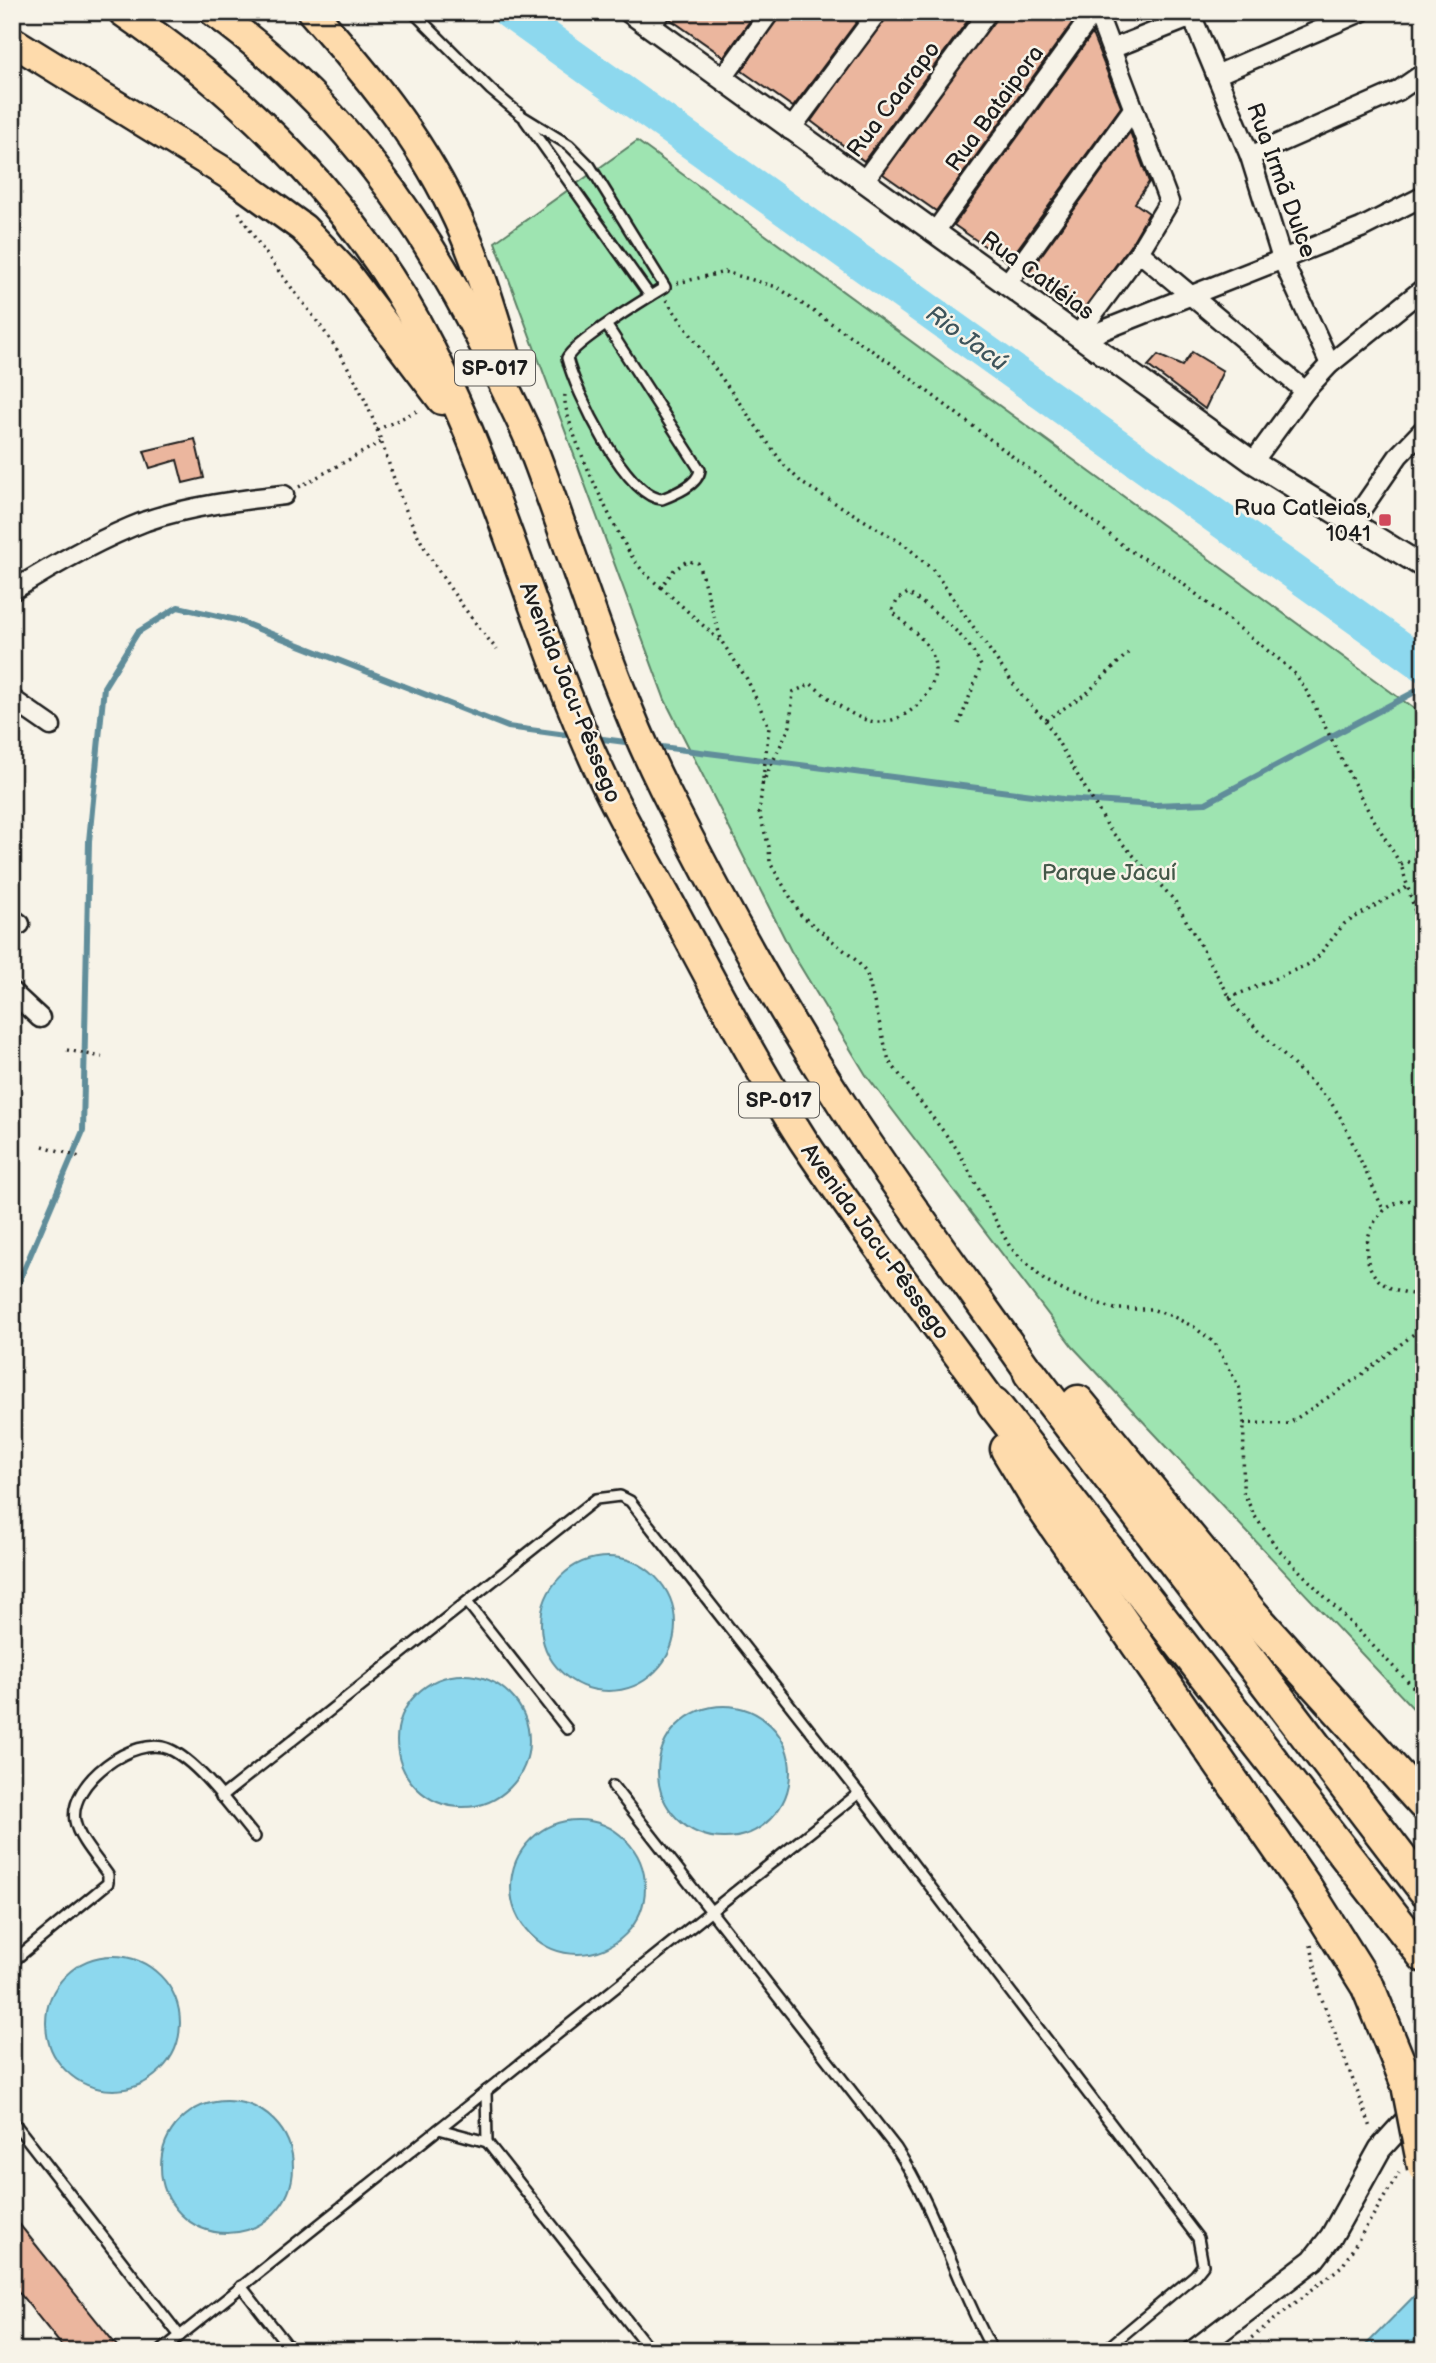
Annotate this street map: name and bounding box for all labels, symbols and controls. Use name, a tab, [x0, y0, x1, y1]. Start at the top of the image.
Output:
street label: Rua Caarapo	[841, 36, 947, 163]
street label: Rua Bataipora	[940, 40, 1050, 177]
street label: Rua Irmã Dulce	[1240, 99, 1322, 262]
street label: Rua Catléias	[975, 225, 1100, 326]
water label: Rio Jacú	[920, 299, 1013, 378]
road number: SP-017	[455, 350, 535, 386]
place label: Rua Catleias, 1041	[1234, 494, 1371, 548]
marker: Rua Catleias, 1041	[1377, 512, 1393, 528]
street label: Avenida Jacu-Pêssego	[513, 578, 627, 807]
park label: Parque Jacuí	[1042, 859, 1177, 887]
road number: SP-017	[739, 1082, 819, 1118]
street label: Avenida Jacu-Pêssego	[795, 1138, 956, 1345]

